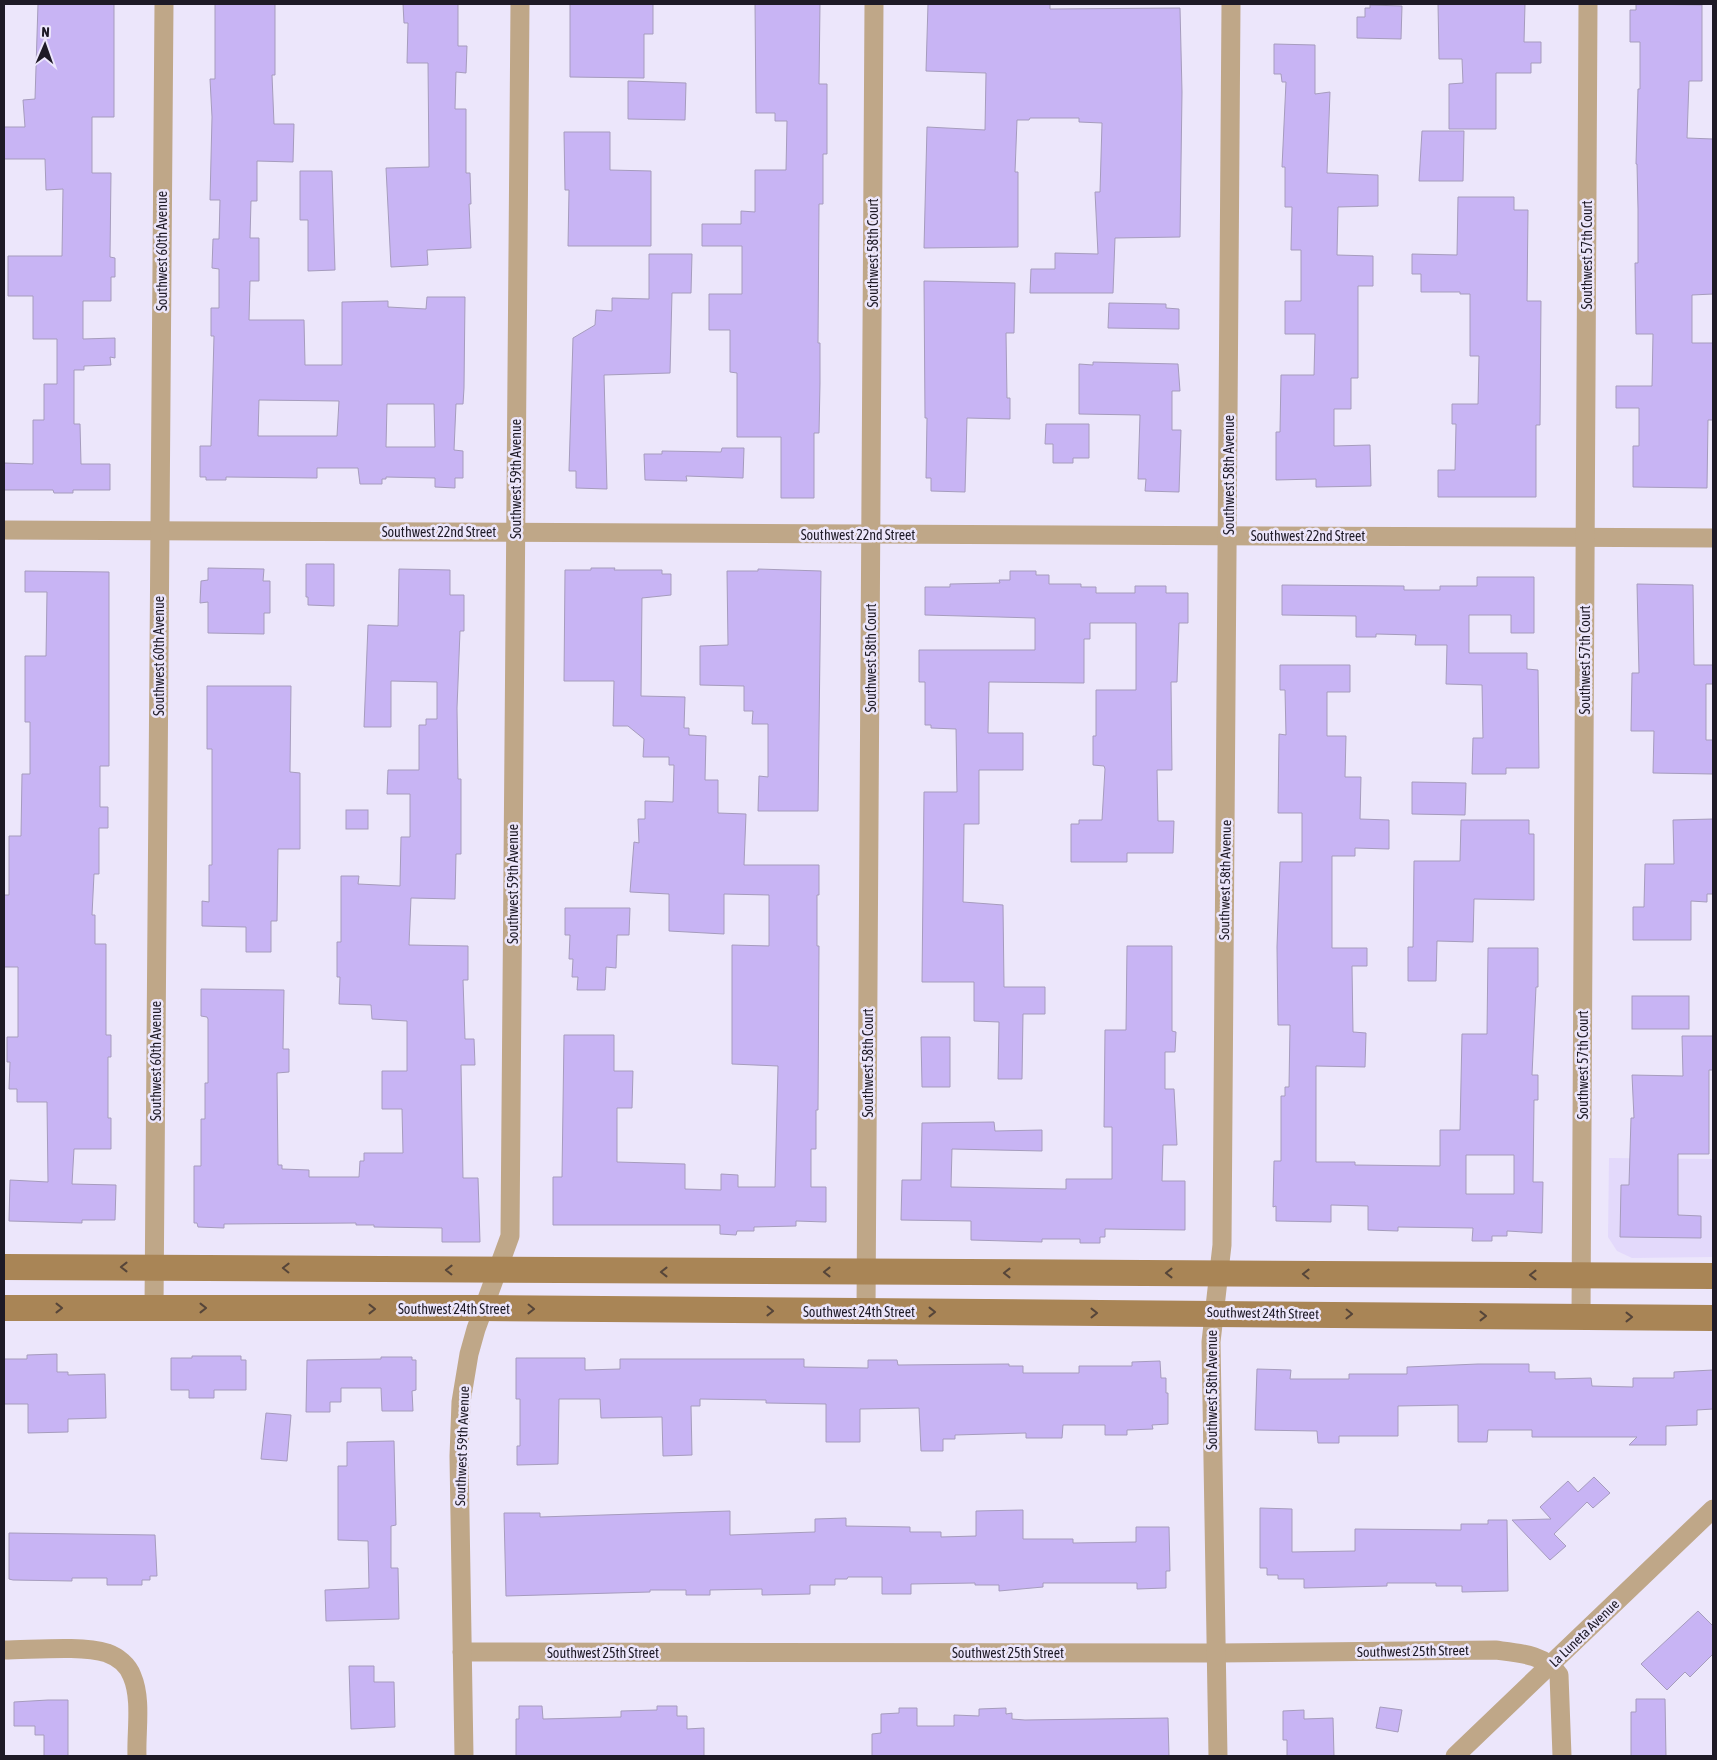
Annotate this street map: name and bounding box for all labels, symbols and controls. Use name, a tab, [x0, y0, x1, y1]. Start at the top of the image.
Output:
north arrow	[20, 20, 70, 70]
text: N	[41, 24, 50, 40]
street label: Southwest 60th Avenue	[154, 191, 170, 311]
street label: Southwest 58th Court	[865, 198, 881, 308]
street label: Southwest 57th Court	[1579, 200, 1595, 310]
street label: Southwest 58th Avenue	[1221, 415, 1237, 535]
street label: Southwest 59th Avenue	[508, 419, 524, 539]
street label: Southwest 22nd Street	[382, 524, 496, 540]
street label: Southwest 22nd Street	[801, 527, 915, 543]
street label: Southwest 22nd Street	[1251, 528, 1365, 544]
street label: Southwest 60th Avenue	[151, 596, 167, 716]
street label: Southwest 58th Court	[863, 603, 879, 713]
street label: Southwest 57th Court	[1577, 605, 1593, 715]
street label: Southwest 58th Avenue	[1216, 820, 1234, 940]
street label: Southwest 59th Avenue	[505, 824, 521, 944]
street label: Southwest 60th Avenue	[148, 1001, 164, 1121]
street label: Southwest 58th Court	[860, 1008, 876, 1118]
street label: Southwest 57th Court	[1575, 1010, 1591, 1120]
one-way arrow	[119, 1262, 127, 1272]
one-way arrow	[282, 1263, 290, 1274]
one-way arrow	[444, 1265, 452, 1275]
one-way arrow	[660, 1266, 668, 1277]
one-way arrow	[822, 1267, 830, 1277]
one-way arrow	[1002, 1268, 1010, 1278]
one-way arrow	[1165, 1268, 1172, 1278]
one-way arrow	[1302, 1269, 1310, 1279]
one-way arrow	[1529, 1270, 1537, 1281]
street label: Southwest 24th Street	[398, 1301, 510, 1317]
one-way arrow	[56, 1303, 63, 1313]
one-way arrow	[199, 1303, 207, 1313]
one-way arrow	[368, 1304, 376, 1314]
one-way arrow	[528, 1304, 535, 1314]
street label: Southwest 24th Street	[803, 1304, 915, 1320]
street label: Southwest 24th Street	[1207, 1304, 1319, 1322]
one-way arrow	[766, 1306, 774, 1316]
one-way arrow	[928, 1307, 936, 1317]
one-way arrow	[1090, 1308, 1098, 1318]
one-way arrow	[1345, 1309, 1353, 1320]
one-way arrow	[1480, 1311, 1488, 1321]
one-way arrow	[1626, 1312, 1634, 1322]
street label: Southwest 58th Avenue	[1204, 1330, 1220, 1450]
street label: Southwest 59th Avenue	[452, 1386, 472, 1506]
street label: La Luneta Avenue	[1546, 1596, 1622, 1670]
street label: Southwest 25th Street	[1357, 1642, 1469, 1660]
street label: Southwest 25th Street	[547, 1645, 659, 1661]
street label: Southwest 25th Street	[952, 1645, 1064, 1661]

